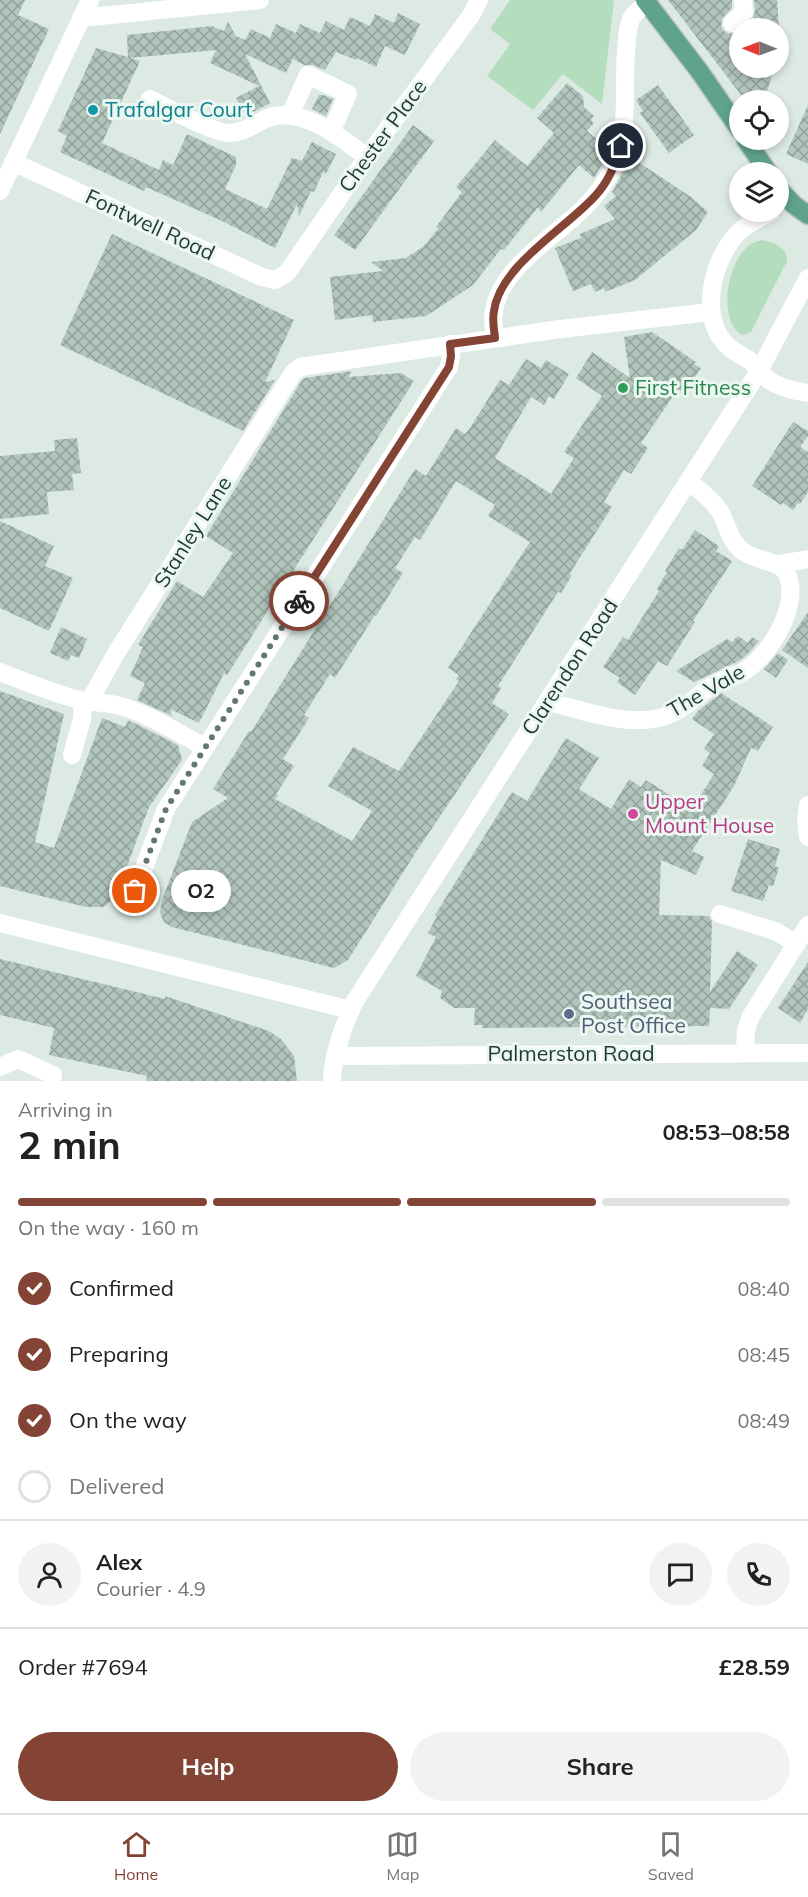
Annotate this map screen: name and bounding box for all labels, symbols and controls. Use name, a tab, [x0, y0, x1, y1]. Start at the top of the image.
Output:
north arrow	[729, 18, 789, 78]
map controls	[729, 18, 789, 222]
street label: Chester Place	[333, 74, 432, 197]
button: locate	[729, 90, 789, 150]
place label: Trafalgar Court	[105, 96, 252, 122]
marker: Trafalgar Court	[86, 103, 100, 117]
pin	[595, 120, 646, 171]
icon: home	[604, 129, 637, 162]
button: layers	[729, 162, 789, 222]
street label: Fontwell Road	[82, 183, 219, 265]
place label: First Fitness	[635, 374, 751, 400]
marker: First Fitness	[616, 381, 630, 395]
street label: Stanley Lane	[148, 471, 237, 592]
courier	[269, 571, 329, 631]
icon: bike	[283, 585, 316, 618]
street label: Clarendon Road	[515, 594, 623, 739]
street label: The Vale	[662, 658, 749, 722]
place label: Upper Mount House	[645, 788, 774, 838]
marker: Upper Mount House	[626, 807, 640, 821]
pin	[109, 865, 160, 916]
callout: O2	[171, 870, 231, 912]
icon: bag	[118, 874, 151, 907]
text: O2	[187, 878, 215, 903]
place label: Southsea Post Office	[581, 988, 686, 1038]
marker: Southsea Post Office	[562, 1007, 576, 1021]
street label: Palmerston Road	[488, 1040, 654, 1066]
text: Arriving in	[18, 1097, 113, 1122]
text: 08:53–08:58	[662, 1118, 790, 1146]
text: 2 min	[18, 1120, 121, 1169]
text: On the way · 160 m	[18, 1215, 199, 1240]
icon: check	[18, 1272, 51, 1305]
text: Confirmed	[69, 1274, 174, 1302]
text: 08:40	[737, 1276, 790, 1301]
icon: check	[18, 1338, 51, 1371]
text: Preparing	[69, 1340, 169, 1368]
text: 08:45	[737, 1342, 790, 1367]
icon: check	[18, 1404, 51, 1437]
text: On the way	[69, 1406, 187, 1434]
text: 08:49	[737, 1408, 790, 1433]
text: Delivered	[69, 1472, 164, 1500]
button: person	[18, 1543, 81, 1606]
button: chat	[649, 1543, 712, 1606]
button: phone	[727, 1543, 790, 1606]
text: Alex	[96, 1548, 142, 1576]
text: Courier · 4.9	[96, 1576, 206, 1601]
text: Order #7694	[18, 1653, 148, 1681]
text: £28.59	[719, 1653, 790, 1681]
button: Help	[18, 1732, 398, 1801]
button: Share	[410, 1732, 790, 1801]
tab: Home	[114, 1828, 158, 1884]
tab: Map	[386, 1828, 419, 1884]
tab: Saved	[648, 1828, 694, 1884]

